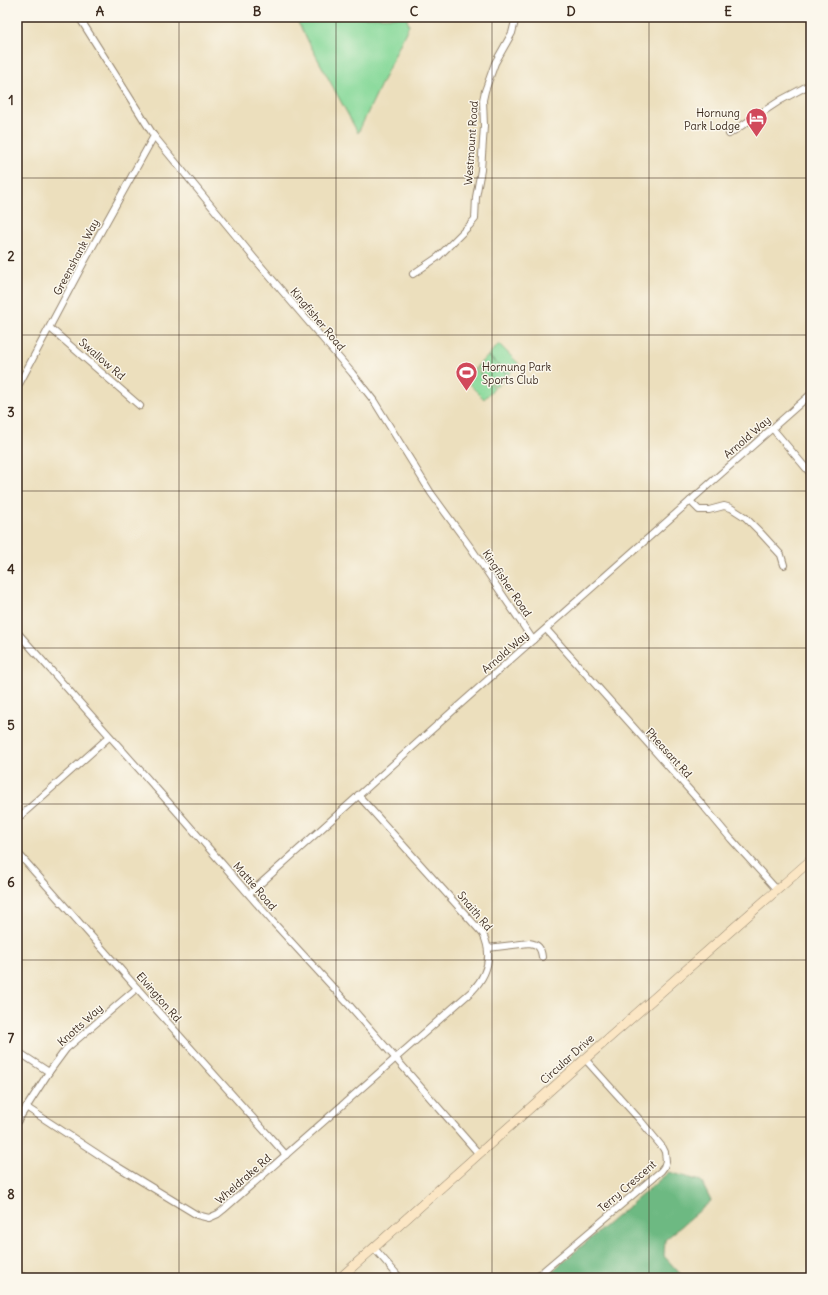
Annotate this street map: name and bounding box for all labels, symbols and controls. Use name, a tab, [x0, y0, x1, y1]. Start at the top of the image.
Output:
text: A	[96, 3, 105, 20]
text: B	[253, 3, 262, 20]
text: C	[410, 3, 419, 20]
text: D	[566, 3, 576, 20]
text: E	[724, 3, 732, 20]
text: 1	[8, 92, 14, 109]
street label: Westmount Road	[461, 100, 481, 186]
place label: Hornung Park Lodge	[684, 106, 740, 133]
hotel icon: Hornung Park Lodge	[743, 106, 769, 139]
street label: Greenshank Way	[50, 216, 102, 298]
text: 2	[7, 248, 15, 265]
street label: Kingfisher Road	[288, 285, 349, 354]
street label: Swallow Rd	[76, 335, 128, 383]
sports icon: Hornung Park Sports Club	[454, 360, 480, 393]
place label: Hornung Park Sports Club	[482, 360, 552, 387]
text: 3	[7, 404, 15, 421]
street label: Arnold Way	[721, 413, 773, 461]
street label: Kingfisher Road	[479, 547, 535, 620]
text: 4	[7, 561, 15, 578]
street label: Arnold Way	[479, 628, 531, 676]
text: 5	[7, 717, 15, 734]
street label: Pheasant Rd	[643, 725, 695, 781]
street label: Mattie Road	[230, 859, 280, 913]
text: 6	[7, 874, 15, 891]
street label: Snaith Rd	[454, 888, 496, 934]
street label: Elvington Rd	[134, 969, 185, 1025]
street label: Knotts Way	[54, 1001, 106, 1049]
text: 7	[8, 1030, 15, 1047]
street label: Circular Drive	[537, 1031, 597, 1087]
street label: Wheldrake Rd	[212, 1151, 274, 1207]
street label: Terry Crescent	[595, 1157, 659, 1215]
text: 8	[7, 1186, 15, 1203]

